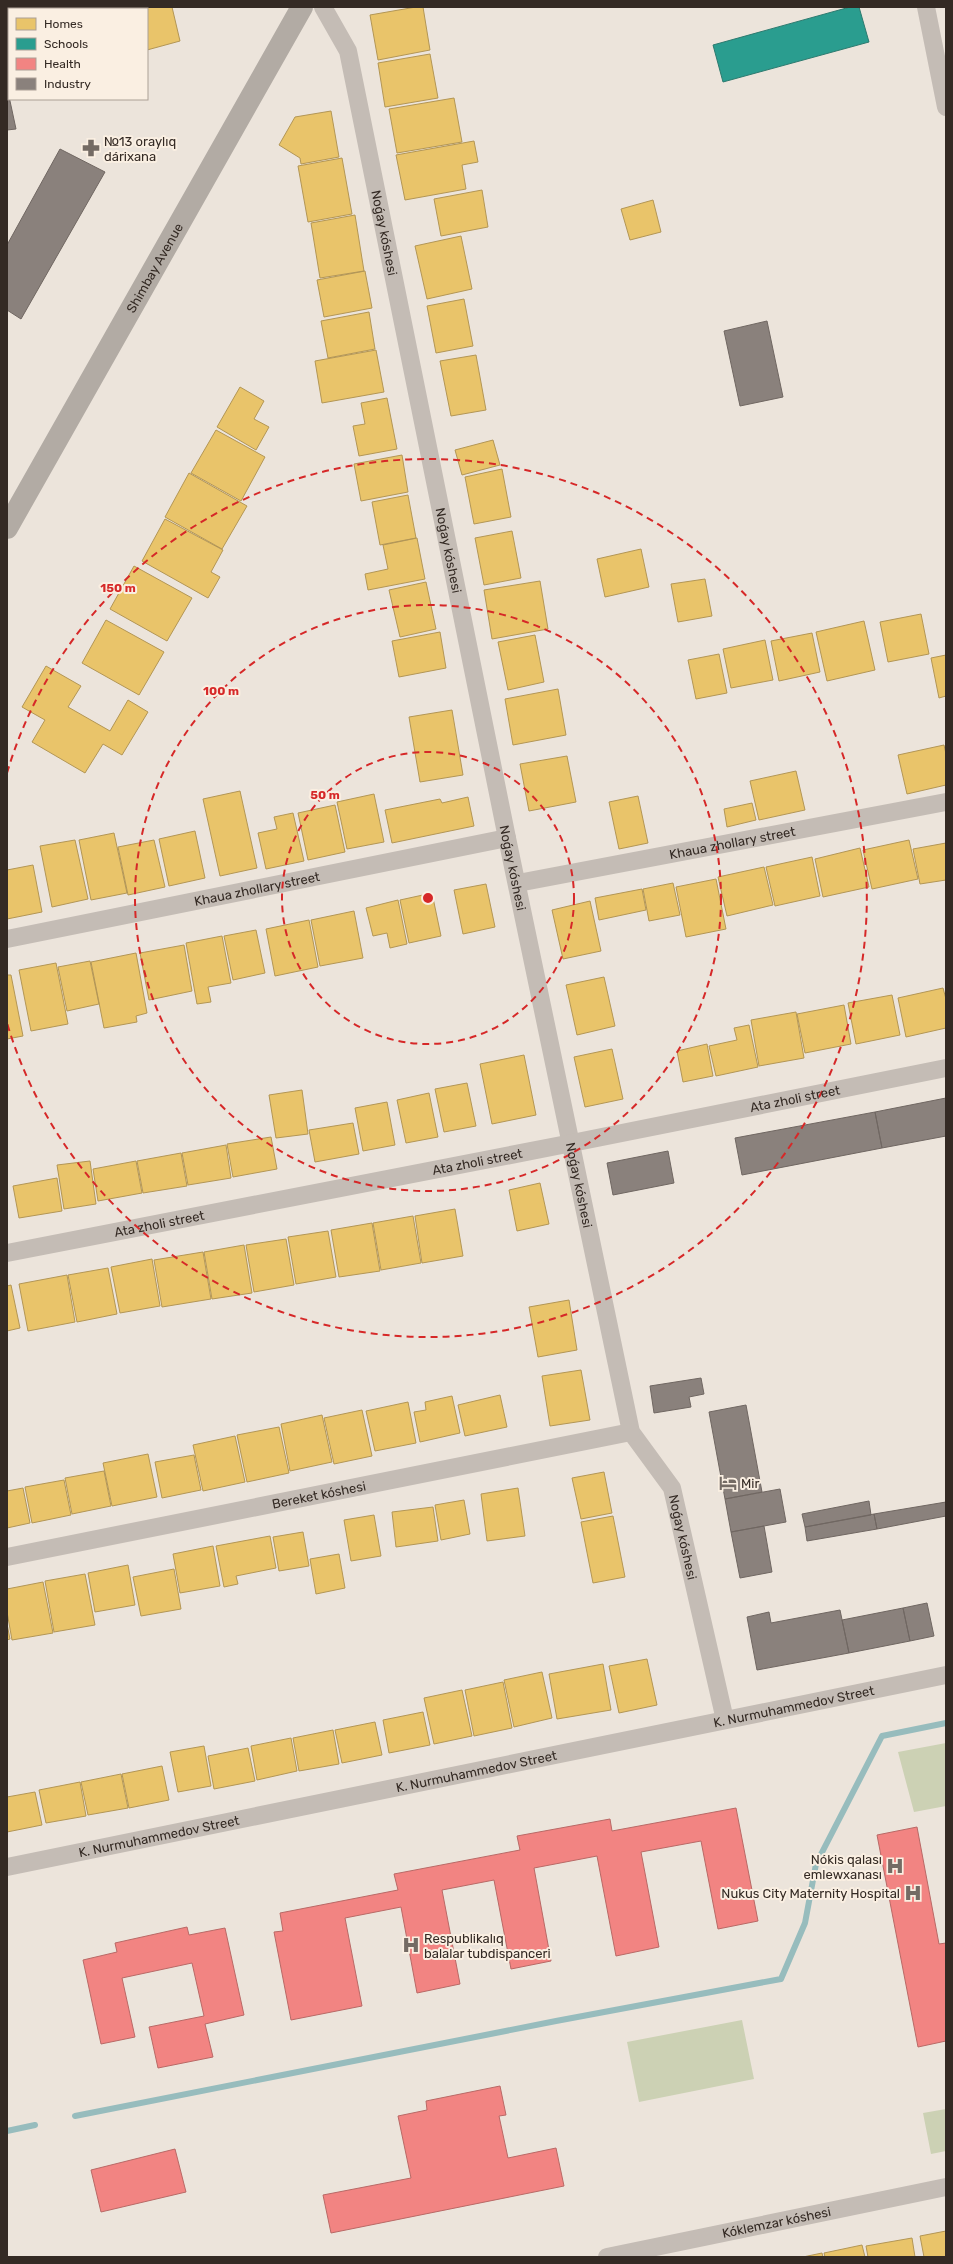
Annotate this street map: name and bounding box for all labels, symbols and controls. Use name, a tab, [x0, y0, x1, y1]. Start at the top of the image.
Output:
legend	[8, 8, 148, 100]
text: Homes	[44, 17, 83, 31]
text: Schools	[44, 37, 88, 51]
text: Health	[44, 57, 81, 71]
text: Industry	[44, 77, 91, 91]
place label: №13 oraylıq dárixana	[104, 134, 176, 164]
pharmacy icon: №13 oraylıq dárixana	[81, 138, 101, 158]
street label: Noǵay kóshesi	[369, 189, 401, 277]
street label: Shimbay Avenue	[123, 220, 186, 315]
street label: Noǵay kóshesi	[433, 506, 465, 594]
text: 150 m	[100, 581, 136, 595]
text: 100 m	[203, 684, 239, 698]
text: 50 m	[310, 788, 340, 802]
street label: Khaua zhollary street	[668, 823, 796, 862]
street label: Noǵay kóshesi	[497, 824, 529, 912]
street label: Khaua zhollary street	[193, 869, 321, 909]
centre of rings	[421, 891, 435, 905]
street label: Ata zholi street	[749, 1082, 841, 1115]
street label: Noǵay kóshesi	[563, 1141, 596, 1229]
street label: Ata zholi street	[431, 1145, 524, 1178]
street label: Ata zholi street	[113, 1207, 206, 1239]
hotel icon: Mir	[718, 1473, 738, 1493]
place label: Mir	[741, 1476, 759, 1491]
street label: Bereket kóshesi	[271, 1478, 367, 1511]
street label: Noǵay kóshesi	[666, 1493, 700, 1581]
street label: K. Nurmuhammedov Street	[712, 1682, 875, 1730]
street label: K. Nurmuhammedov Street	[395, 1747, 558, 1795]
street label: K. Nurmuhammedov Street	[77, 1812, 241, 1860]
place label: Nókis qalası emlewxanası	[804, 1852, 882, 1882]
hospital icon: Nókis qalası emlewxanası	[885, 1856, 905, 1876]
hospital icon: Nukus City Maternity Hospital	[903, 1883, 923, 1903]
place label: Nukus City Maternity Hospital	[721, 1886, 900, 1901]
place label: Respublikalıq balalar tubdispanceri	[424, 1931, 551, 1961]
hospital icon: Respublikalıq balalar tubdispanceri	[401, 1935, 421, 1955]
street label: Kóklemzar kóshesi	[721, 2203, 832, 2241]

